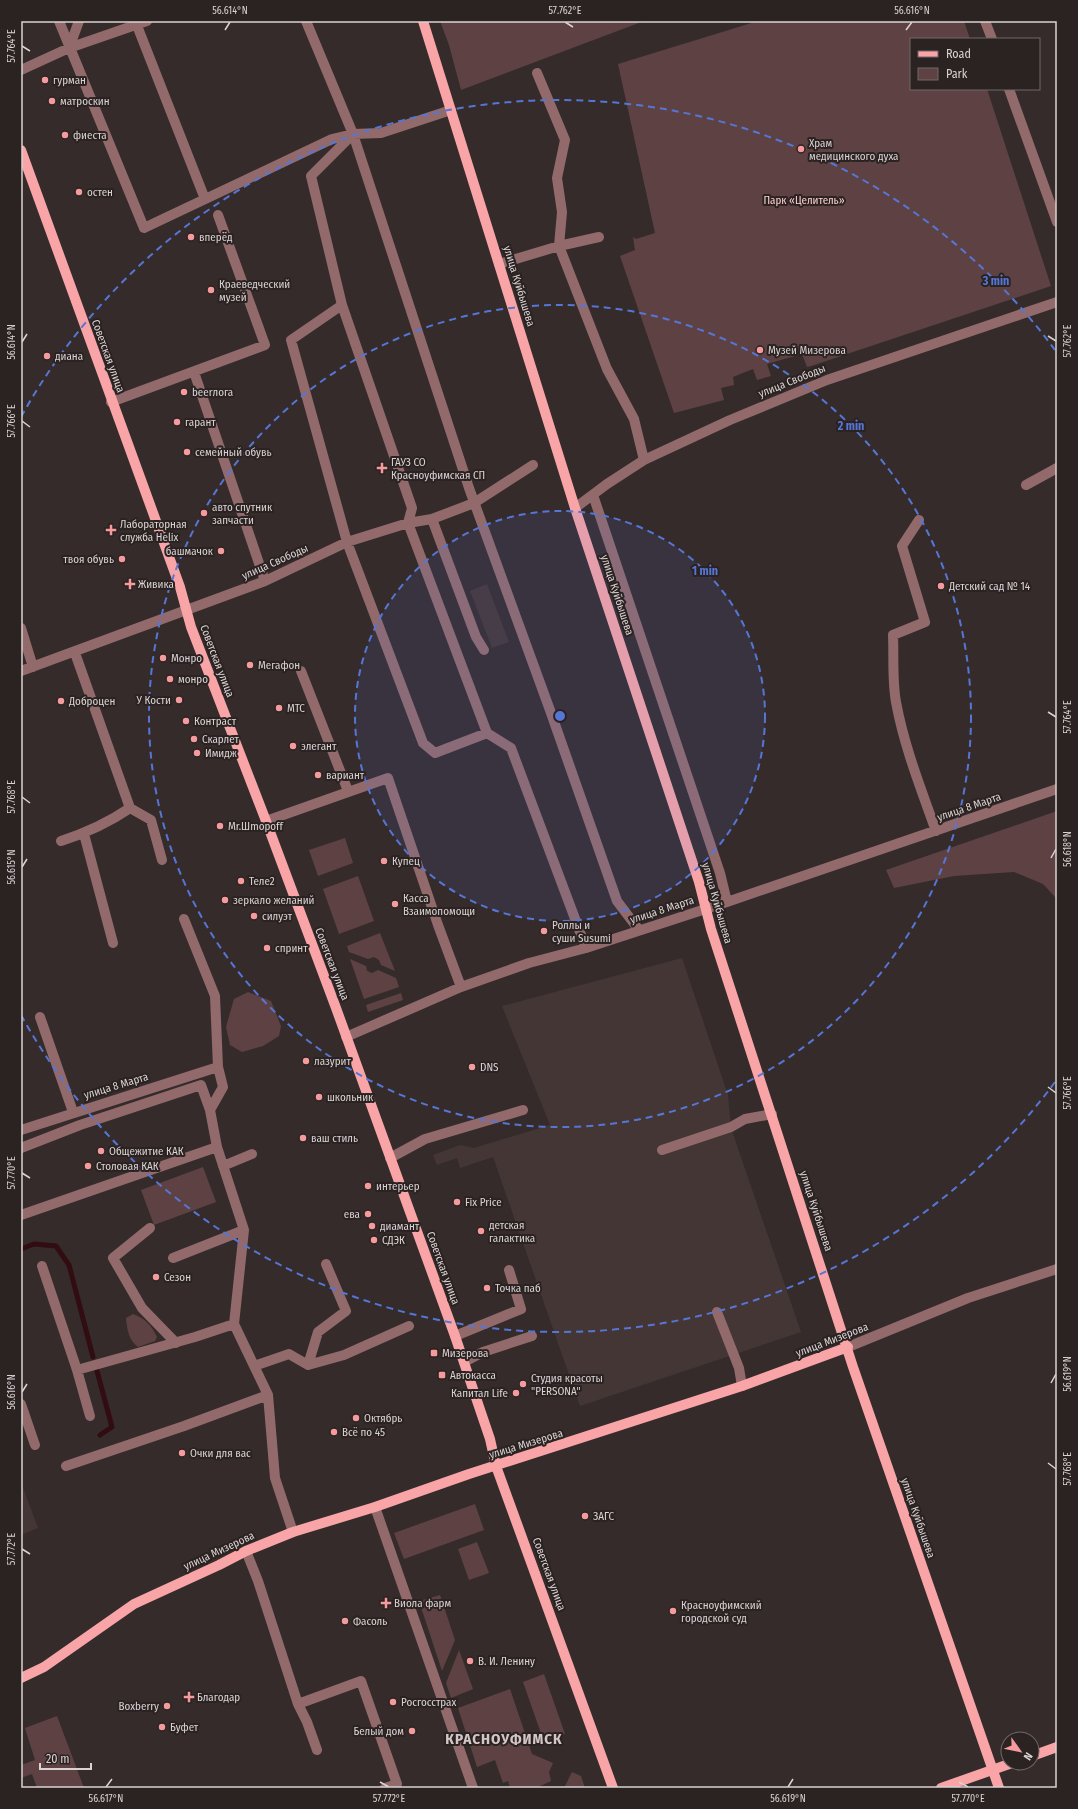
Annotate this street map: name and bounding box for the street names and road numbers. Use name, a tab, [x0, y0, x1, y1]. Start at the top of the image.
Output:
street label: улица Куйбышева	[501, 244, 537, 328]
street label: Советская улица	[89, 318, 127, 394]
street label: улица Свободы	[757, 362, 827, 400]
street label: улица Свободы	[240, 542, 310, 582]
street label: улица Куйбышева	[598, 553, 636, 637]
street label: Советская улица	[197, 623, 237, 699]
street label: улица 8 Марта	[935, 790, 1003, 824]
street label: улица Куйбышева	[699, 861, 735, 945]
street label: улица 8 Марта	[628, 894, 696, 926]
street label: Советская улица	[312, 926, 352, 1002]
street label: улица 8 Марта	[82, 1070, 150, 1102]
street label: улица Куйбышева	[797, 1169, 835, 1253]
street label: Советская улица	[424, 1230, 462, 1306]
street label: улица Мизерова	[794, 1320, 870, 1360]
street label: улица Мизерова	[487, 1427, 565, 1461]
street label: улица Куйбышева	[898, 1476, 938, 1560]
street label: улица Мизерова	[182, 1529, 256, 1573]
street label: Советская улица	[530, 1536, 568, 1612]

